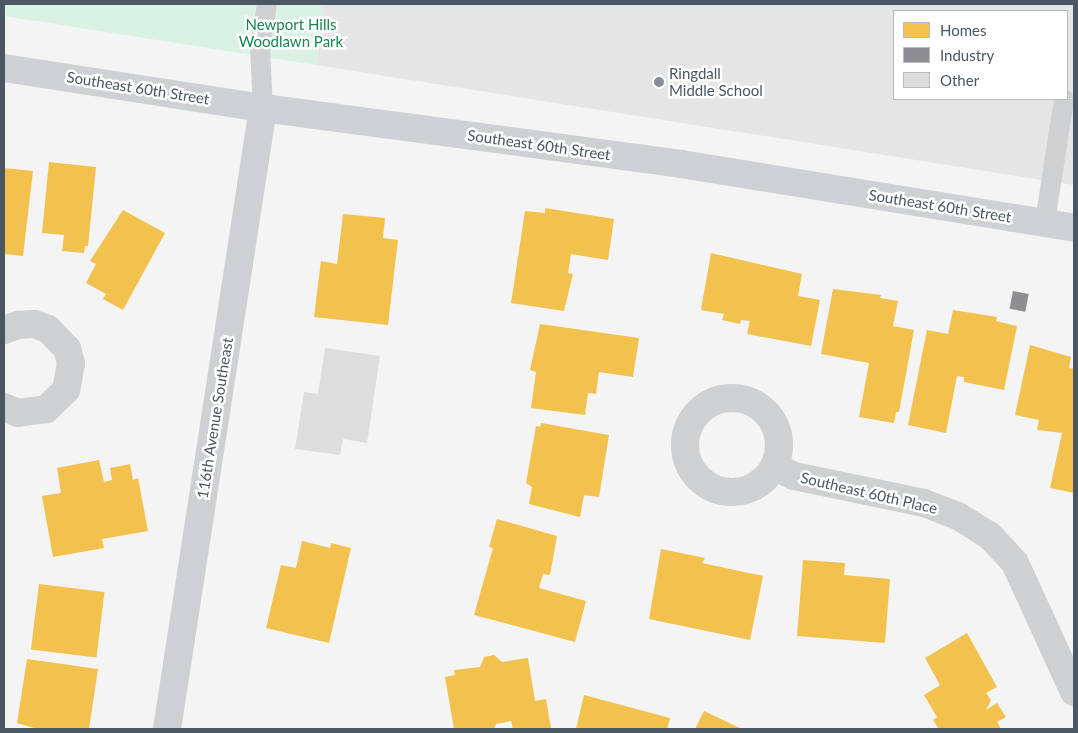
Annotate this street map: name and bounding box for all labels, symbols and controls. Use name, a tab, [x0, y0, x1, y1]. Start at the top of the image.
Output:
legend	[893, 10, 1068, 100]
park label: Newport Hills Woodlawn Park	[239, 15, 343, 50]
text: Homes	[940, 21, 986, 39]
text: Industry	[940, 46, 994, 64]
place label: Ringdall Middle School	[669, 64, 763, 99]
street label: Southeast 60th Street	[65, 68, 211, 108]
text: Other	[940, 71, 979, 89]
marker: Ringdall Middle School	[653, 76, 665, 88]
street label: Southeast 60th Street	[466, 126, 612, 164]
street label: Southeast 60th Street	[867, 186, 1013, 226]
street label: 116th Avenue Southeast	[193, 336, 237, 500]
street label: Southeast 60th Place	[799, 469, 939, 517]

